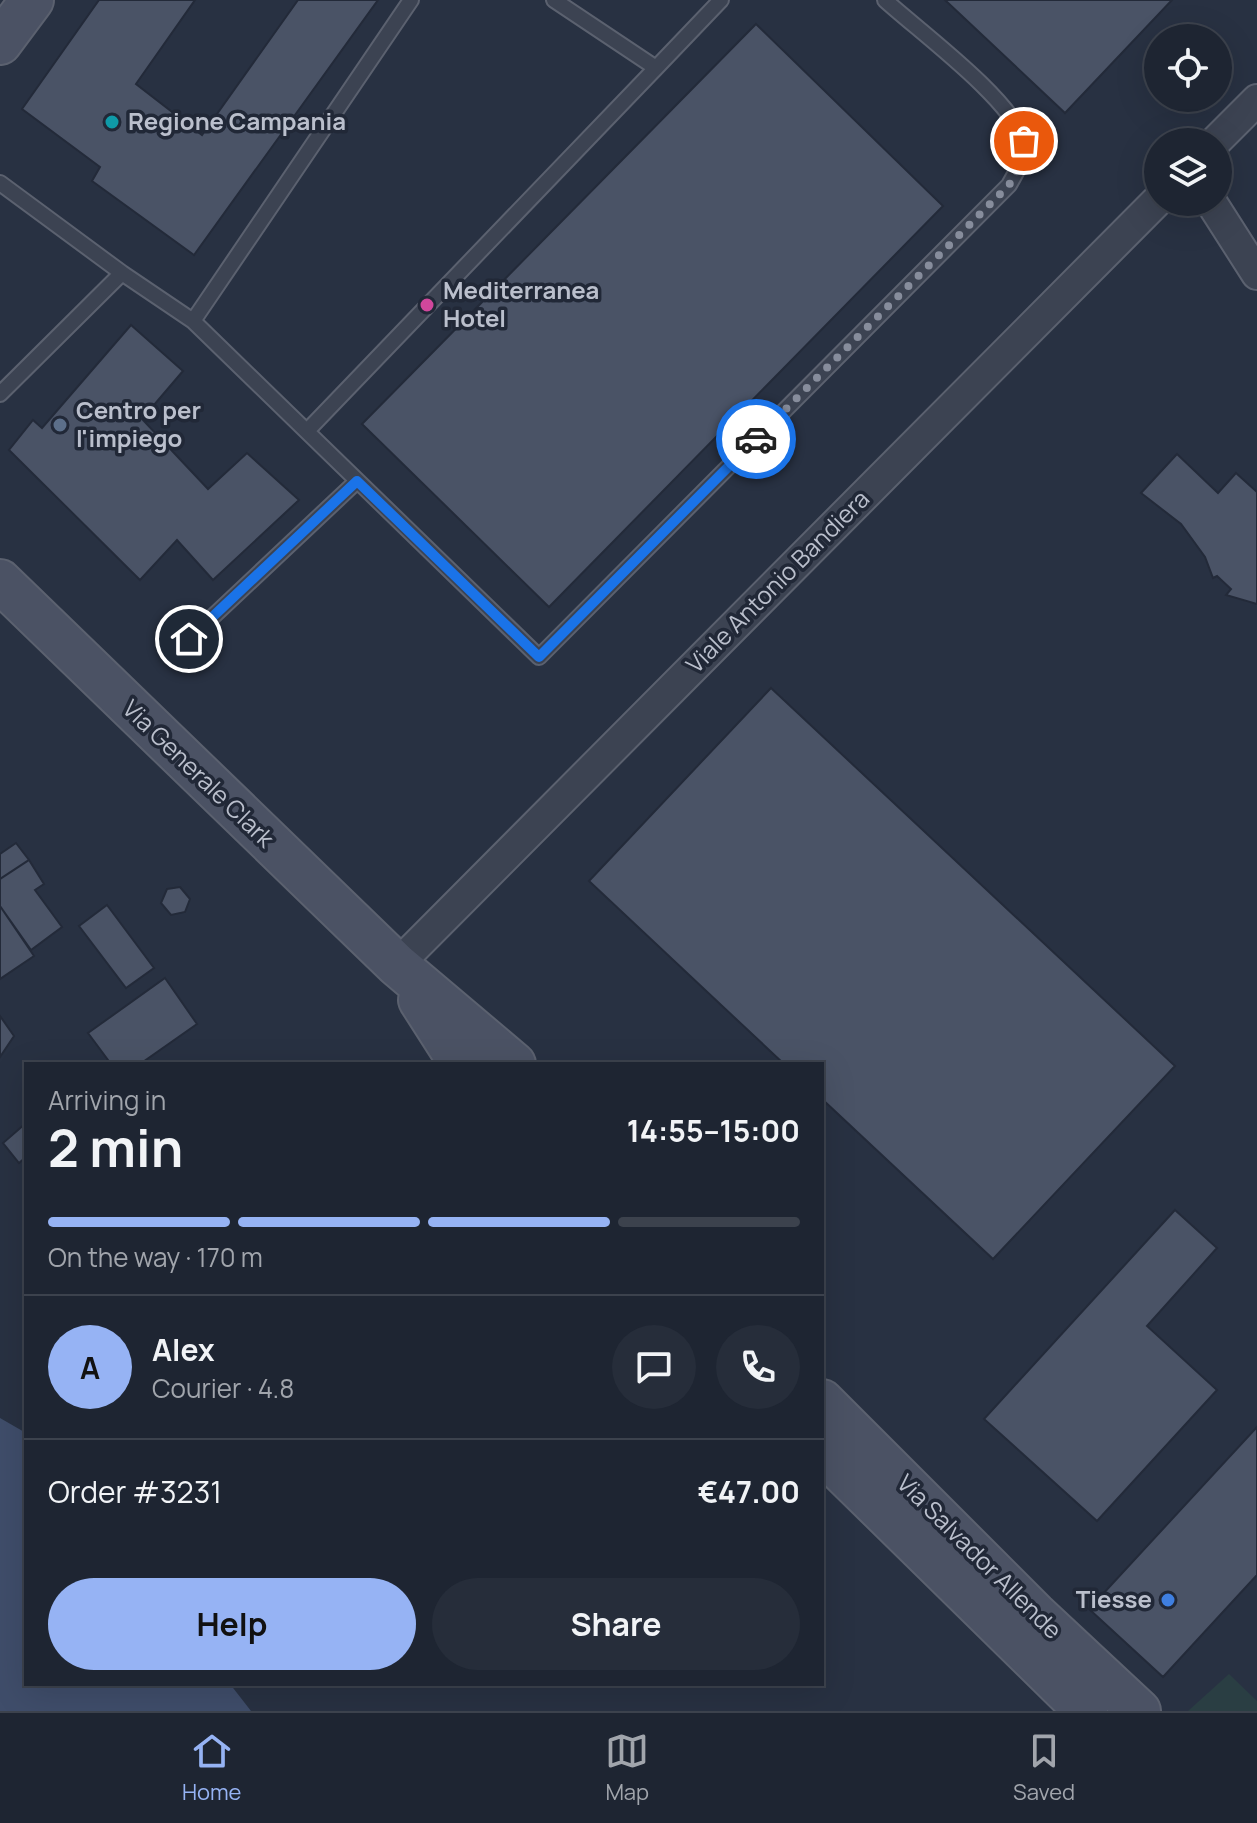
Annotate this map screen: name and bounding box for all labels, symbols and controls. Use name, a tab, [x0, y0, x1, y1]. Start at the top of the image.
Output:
map controls	[1144, 24, 1232, 216]
button: locate	[1144, 24, 1232, 112]
place label: Regione Campania	[128, 104, 346, 137]
pin	[990, 107, 1058, 175]
marker: Regione Campania	[103, 113, 121, 131]
icon: bag	[1002, 119, 1046, 163]
button: layers	[1144, 128, 1232, 216]
place label: Mediterranea Hotel	[443, 273, 599, 334]
marker: Mediterranea Hotel	[418, 296, 436, 314]
place label: Centro per l'impiego	[76, 393, 201, 454]
courier	[716, 399, 796, 479]
marker: Centro per l'impiego	[51, 416, 69, 434]
icon: car	[734, 417, 778, 461]
street label: Viale Antonio Bandiera	[678, 482, 876, 680]
pin	[155, 605, 223, 673]
icon: home	[167, 617, 211, 661]
street label: Via Generale Clark	[116, 692, 283, 855]
text: Arriving in	[48, 1082, 166, 1118]
text: 14:55–15:00	[627, 1110, 800, 1151]
text: 2 min	[48, 1112, 183, 1183]
text: On the way · 170 m	[48, 1239, 263, 1275]
button: chat	[612, 1325, 696, 1409]
button: phone	[716, 1325, 800, 1409]
text: Alex	[152, 1329, 215, 1370]
text: A	[80, 1347, 100, 1388]
text: Courier · 4.8	[152, 1370, 294, 1406]
street label: Via Salvador Allende	[890, 1466, 1070, 1646]
text: Order #3231	[48, 1471, 222, 1512]
text: €47.00	[698, 1471, 800, 1512]
button: Help	[48, 1578, 416, 1670]
button: Share	[432, 1578, 800, 1670]
place label: Tiesse	[1076, 1582, 1152, 1615]
marker: Tiesse	[1159, 1591, 1177, 1609]
tab: Home	[182, 1729, 241, 1807]
tab: Map	[605, 1729, 649, 1807]
tab: Saved	[1013, 1729, 1075, 1807]

